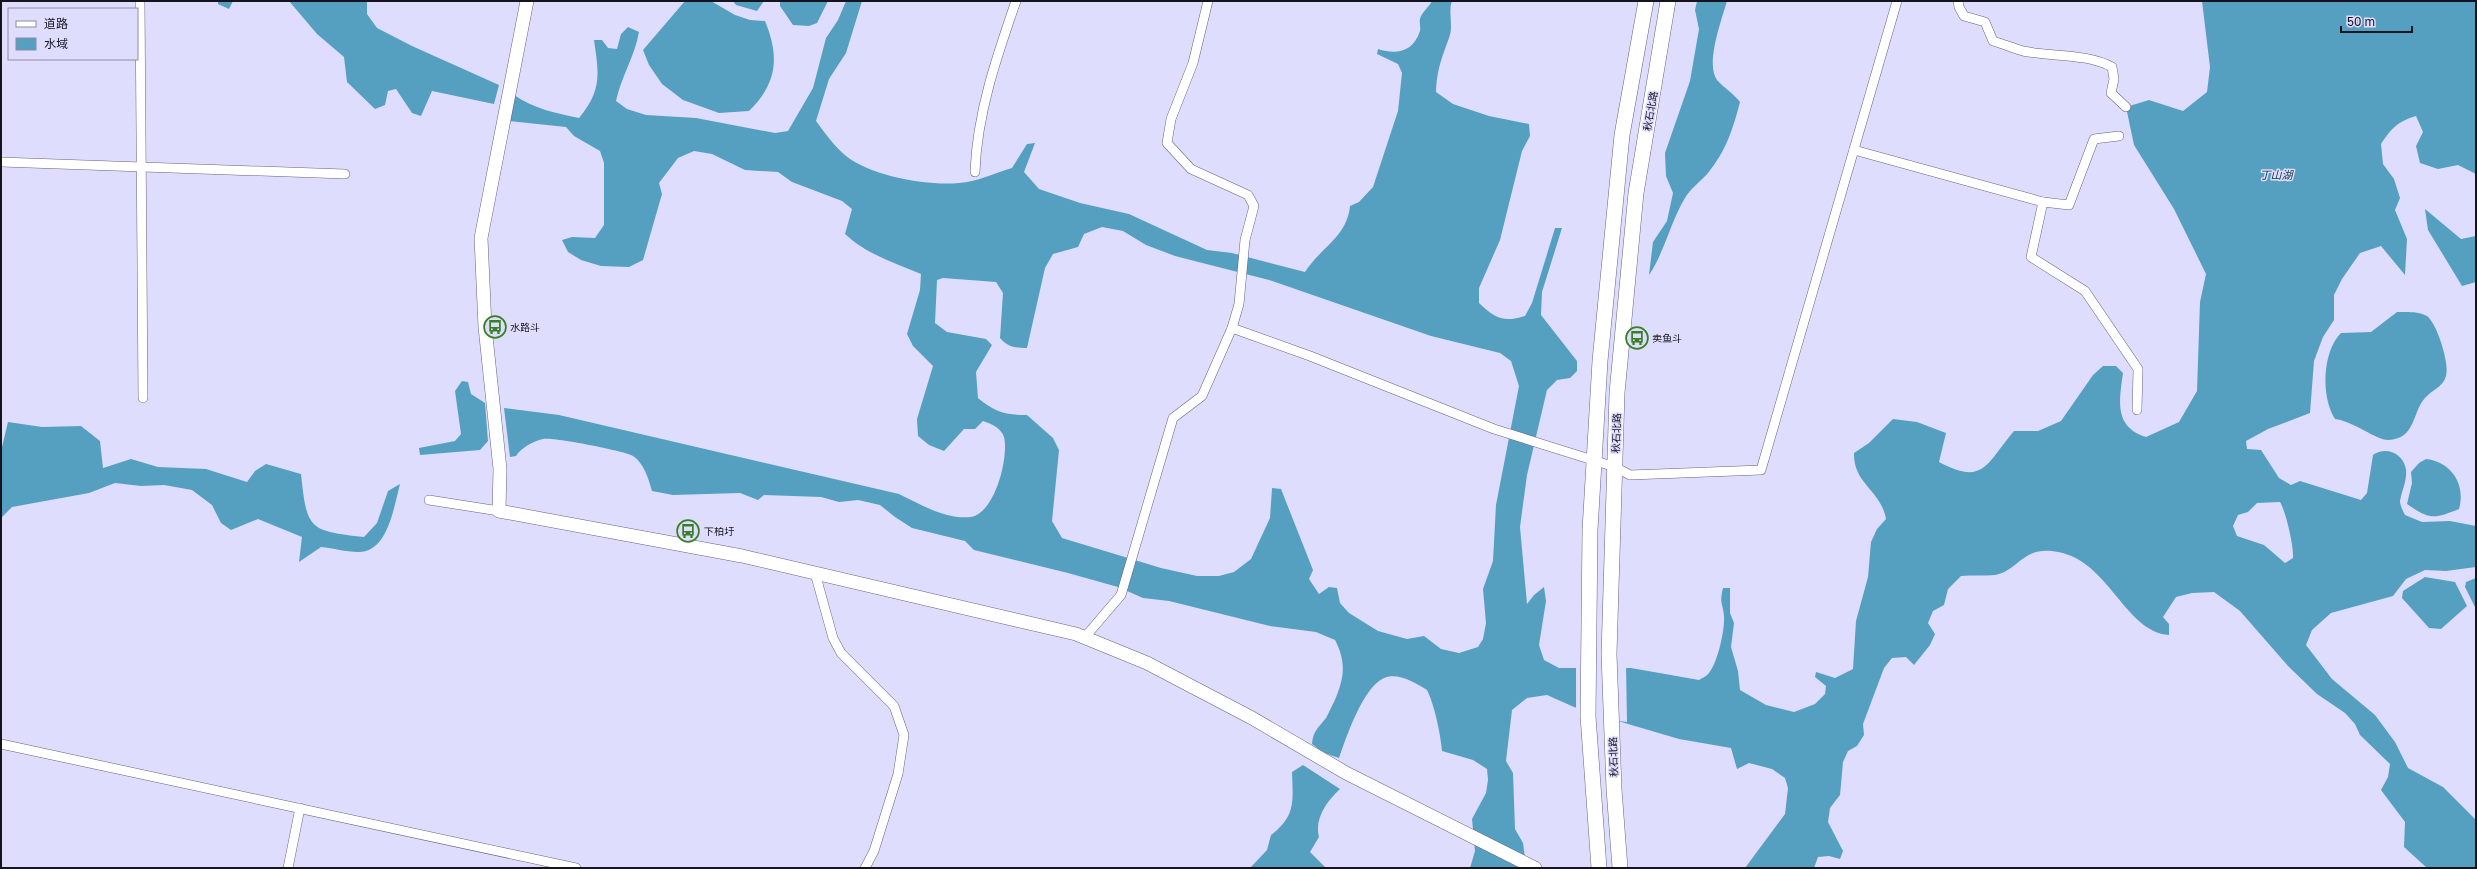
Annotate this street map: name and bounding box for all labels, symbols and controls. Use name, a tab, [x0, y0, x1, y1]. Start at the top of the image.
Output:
legend	[8, 8, 138, 60]
scale bar	[2341, 8, 2412, 34]
text: 50 m	[2347, 14, 2375, 29]
text: 道路	[44, 16, 68, 31]
text: 水域	[44, 36, 68, 51]
street label: 秋石北路	[1641, 90, 1659, 132]
water label: 丁山湖	[2260, 168, 2294, 181]
bus stop icon: 水路斗	[482, 314, 508, 340]
place label: 水路斗	[510, 321, 540, 333]
bus stop icon: 卖鱼斗	[1624, 325, 1650, 351]
place label: 卖鱼斗	[1652, 332, 1682, 344]
street label: 秋石北路	[1609, 413, 1623, 453]
bus stop icon: 下柏圩	[675, 518, 701, 544]
place label: 下柏圩	[704, 525, 735, 537]
street label: 秋石北路	[1606, 737, 1620, 777]

